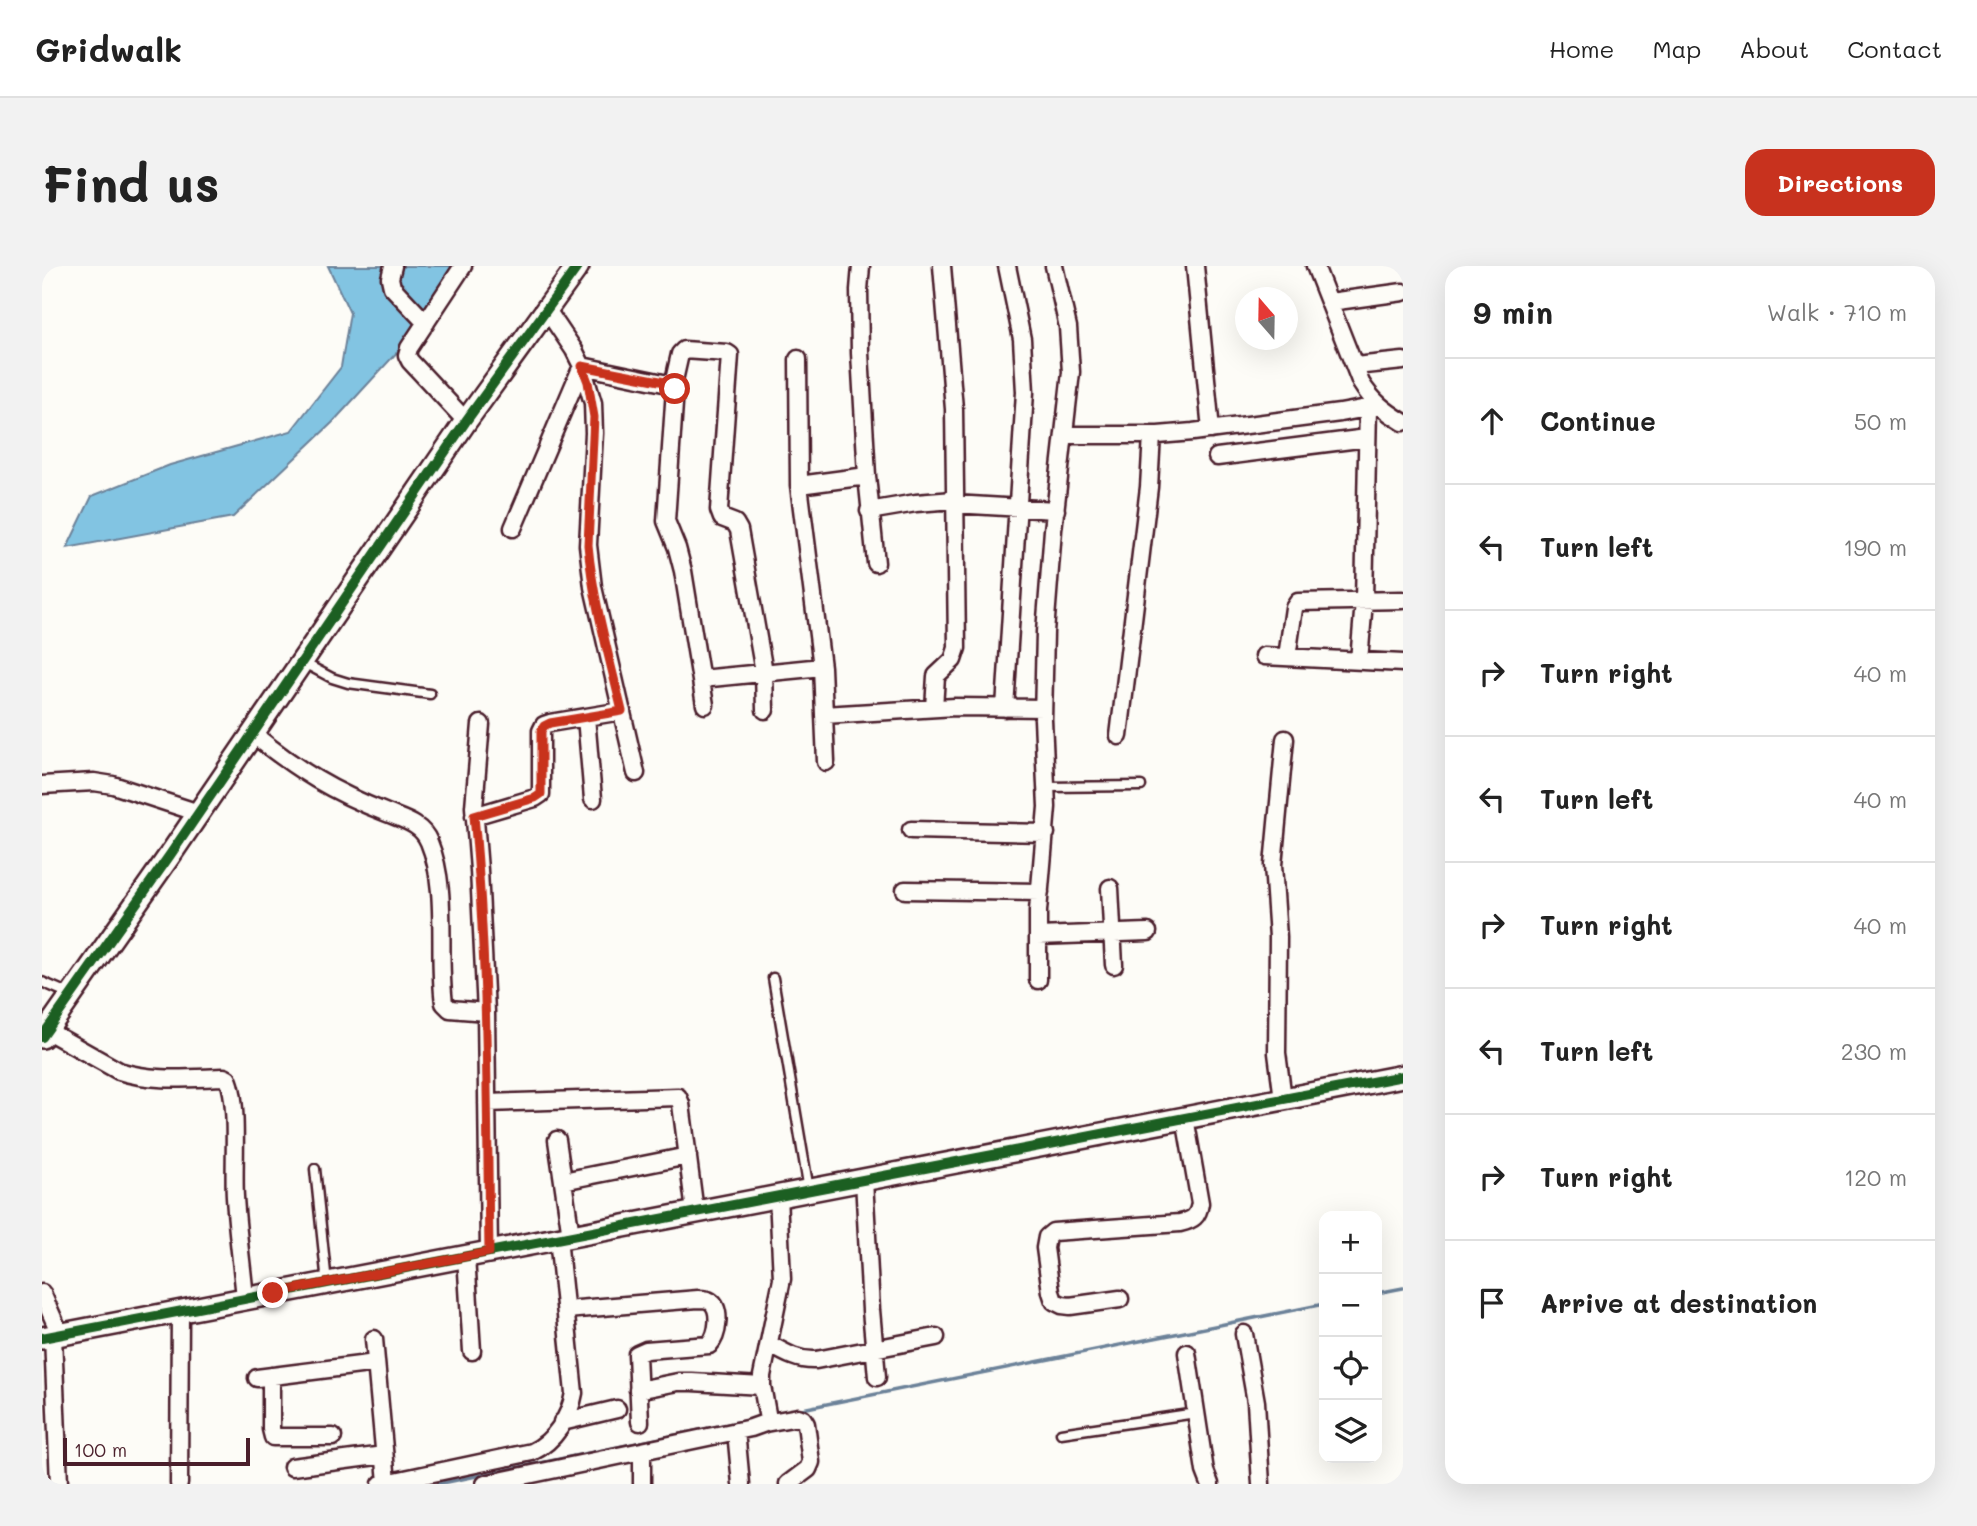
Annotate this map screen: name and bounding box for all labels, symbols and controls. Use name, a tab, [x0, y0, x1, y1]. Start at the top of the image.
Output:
text: Gridwalk	[35, 27, 182, 70]
text: Home	[1549, 33, 1614, 64]
text: Map	[1652, 33, 1701, 64]
text: About	[1739, 33, 1809, 64]
text: Contact	[1847, 33, 1942, 64]
button: Directions	[1745, 149, 1935, 216]
text: Find us	[42, 151, 220, 214]
north arrow	[1235, 287, 1298, 350]
text: 9 min	[1473, 292, 1553, 332]
text: Walk · 710 m	[1767, 297, 1907, 327]
route start	[659, 373, 690, 404]
icon: ahead	[1473, 402, 1511, 440]
text: Continue	[1540, 404, 1656, 438]
text: 50 m	[1854, 406, 1907, 436]
icon: left	[1473, 528, 1511, 566]
text: Turn left	[1540, 530, 1653, 564]
text: 190 m	[1843, 532, 1907, 562]
icon: right	[1473, 654, 1511, 692]
text: Turn right	[1540, 656, 1673, 690]
text: 40 m	[1854, 658, 1907, 688]
icon: left	[1473, 780, 1511, 818]
text: Turn left	[1540, 782, 1653, 816]
text: 40 m	[1854, 784, 1907, 814]
icon: right	[1473, 906, 1511, 944]
text: Turn right	[1540, 908, 1673, 942]
text: 40 m	[1854, 910, 1907, 940]
icon: left	[1473, 1032, 1511, 1070]
text: Turn left	[1540, 1034, 1653, 1068]
text: 230 m	[1841, 1036, 1907, 1066]
icon: right	[1473, 1158, 1511, 1196]
text: Turn right	[1540, 1160, 1673, 1194]
text: 120 m	[1844, 1162, 1907, 1192]
map controls	[1319, 1211, 1382, 1463]
button: +	[1319, 1211, 1382, 1274]
button: −	[1319, 1274, 1382, 1337]
route end	[257, 1277, 288, 1308]
icon: arrive	[1473, 1284, 1511, 1322]
text: Arrive at destination	[1540, 1286, 1817, 1320]
button: locate	[1319, 1337, 1382, 1400]
button: layers	[1319, 1400, 1382, 1463]
scale bar	[63, 1435, 250, 1467]
text: 100 m	[74, 1437, 127, 1462]

